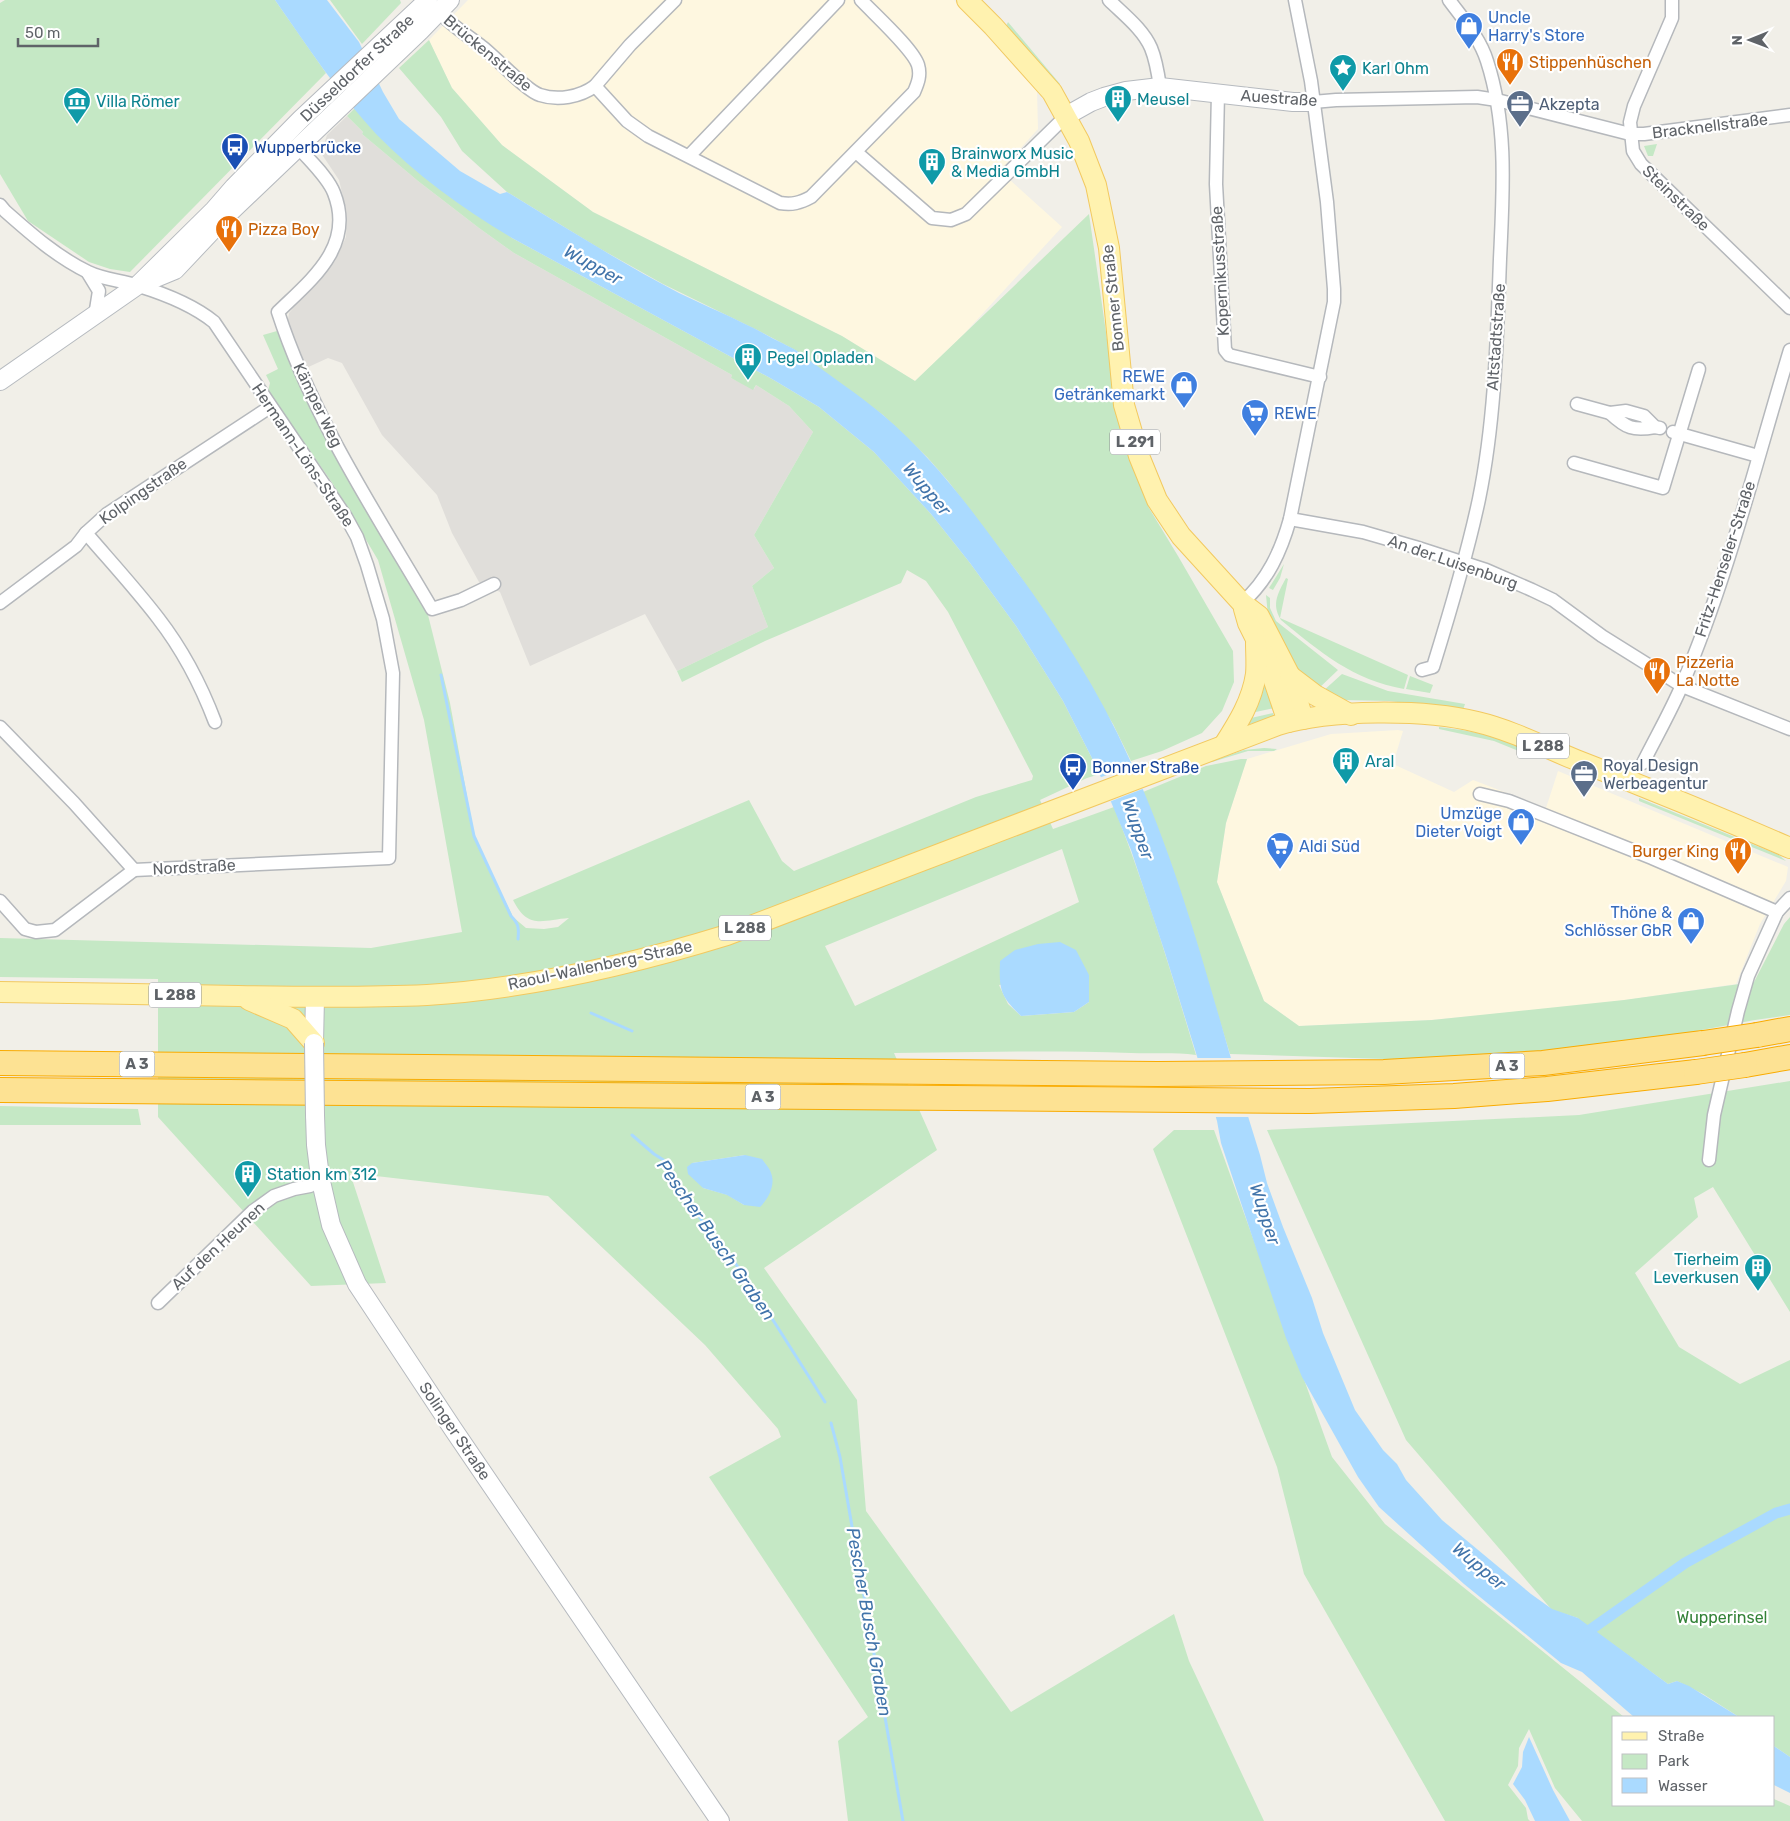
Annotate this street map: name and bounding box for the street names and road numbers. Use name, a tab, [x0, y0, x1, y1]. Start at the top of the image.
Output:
street label: Düsseldorfer Straße	[296, 10, 418, 126]
street label: Brückenstraße	[440, 11, 536, 95]
street label: Auestraße	[1240, 86, 1318, 110]
street label: Bracknellstraße	[1651, 109, 1769, 143]
street label: Steinstraße	[1638, 161, 1714, 235]
street label: Kopernikusstraße	[1207, 206, 1233, 336]
street label: Bonner Straße	[1098, 244, 1128, 352]
street label: Altstadtstraße	[1483, 283, 1509, 391]
street label: Kämper Weg	[289, 360, 347, 450]
street label: Hermann-Löns-Straße	[248, 380, 358, 530]
road number: L 291	[1110, 430, 1160, 454]
street label: Kolpingstraße	[96, 454, 190, 528]
street label: Fritz-Henseler-Straße	[1691, 479, 1759, 639]
street label: An der Luisenburg	[1386, 531, 1520, 593]
road number: L 288	[1517, 734, 1569, 758]
street label: Nordstraße	[152, 855, 236, 879]
road number: L 288	[719, 916, 771, 940]
street label: Raoul-Wallenberg-Straße	[506, 936, 694, 994]
road number: L 288	[149, 982, 201, 1008]
road number: A 3	[120, 1052, 154, 1076]
road number: A 3	[1490, 1054, 1524, 1078]
road number: A 3	[746, 1084, 780, 1110]
street label: Auf den Heunen	[167, 1198, 269, 1294]
street label: Solinger Straße	[415, 1378, 495, 1484]

